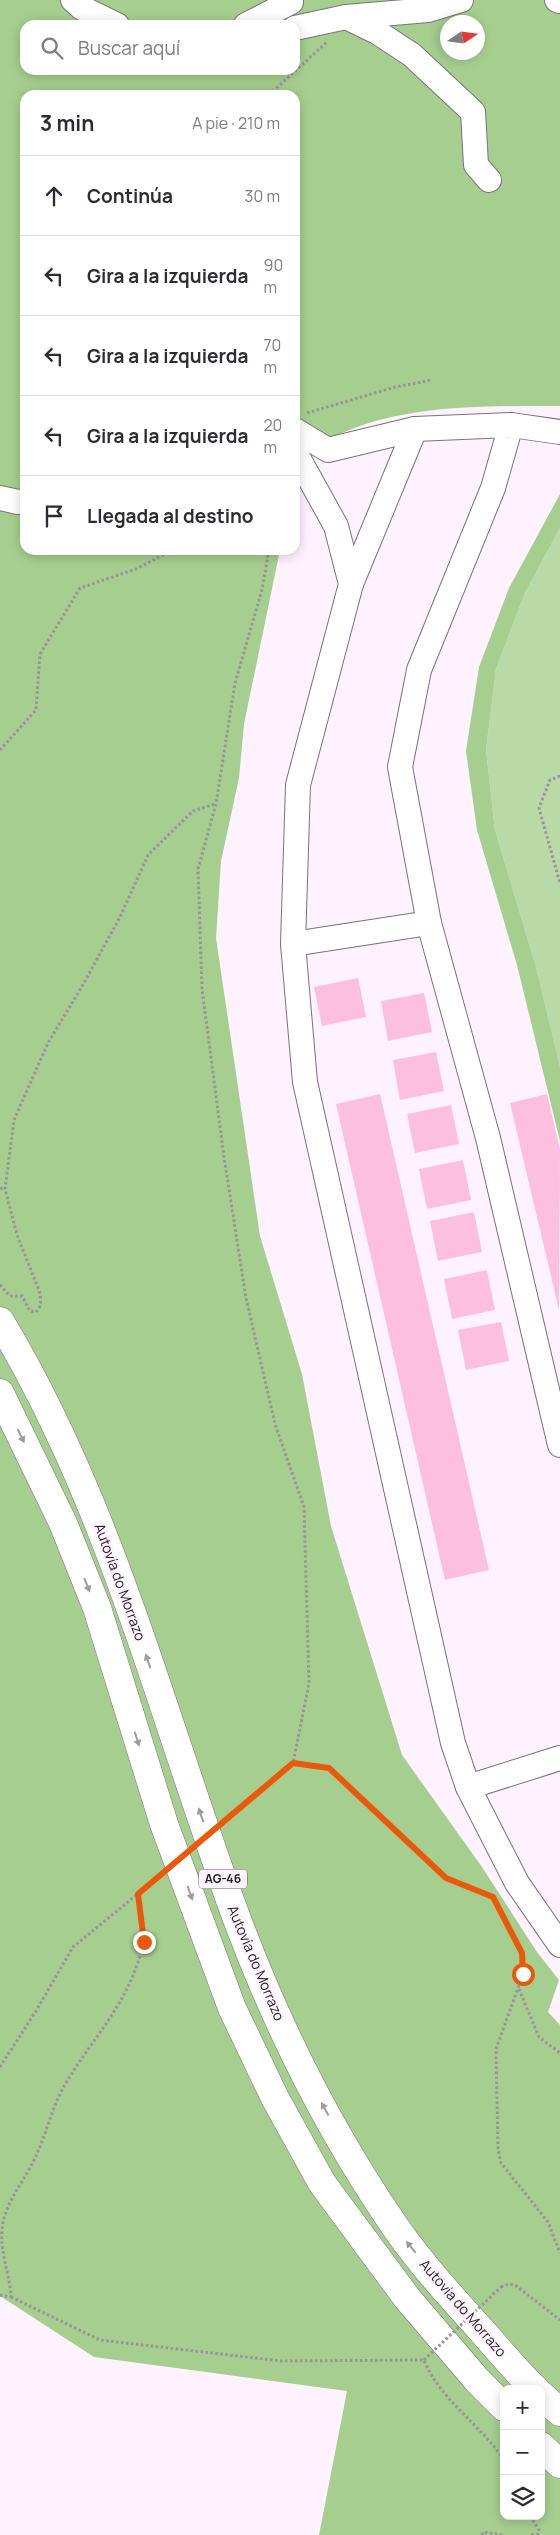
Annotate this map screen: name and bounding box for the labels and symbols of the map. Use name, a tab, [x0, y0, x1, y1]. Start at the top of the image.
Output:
north arrow	[440, 15, 485, 60]
one-way arrow	[17, 1429, 25, 1444]
street label: Autovía do Morrazo	[90, 1520, 151, 1643]
one-way arrow	[84, 1578, 92, 1592]
one-way arrow	[144, 1653, 152, 1668]
one-way arrow	[134, 1732, 142, 1747]
one-way arrow	[197, 1807, 204, 1822]
road number: AG-46	[199, 1870, 247, 1888]
one-way arrow	[186, 1886, 194, 1901]
street label: Autovía do Morrazo	[224, 1902, 289, 2023]
route end	[133, 1931, 156, 1954]
route start	[512, 1963, 535, 1986]
one-way arrow	[320, 2103, 329, 2116]
one-way arrow	[405, 2240, 416, 2253]
street label: Autovía do Morrazo	[416, 2255, 511, 2361]

